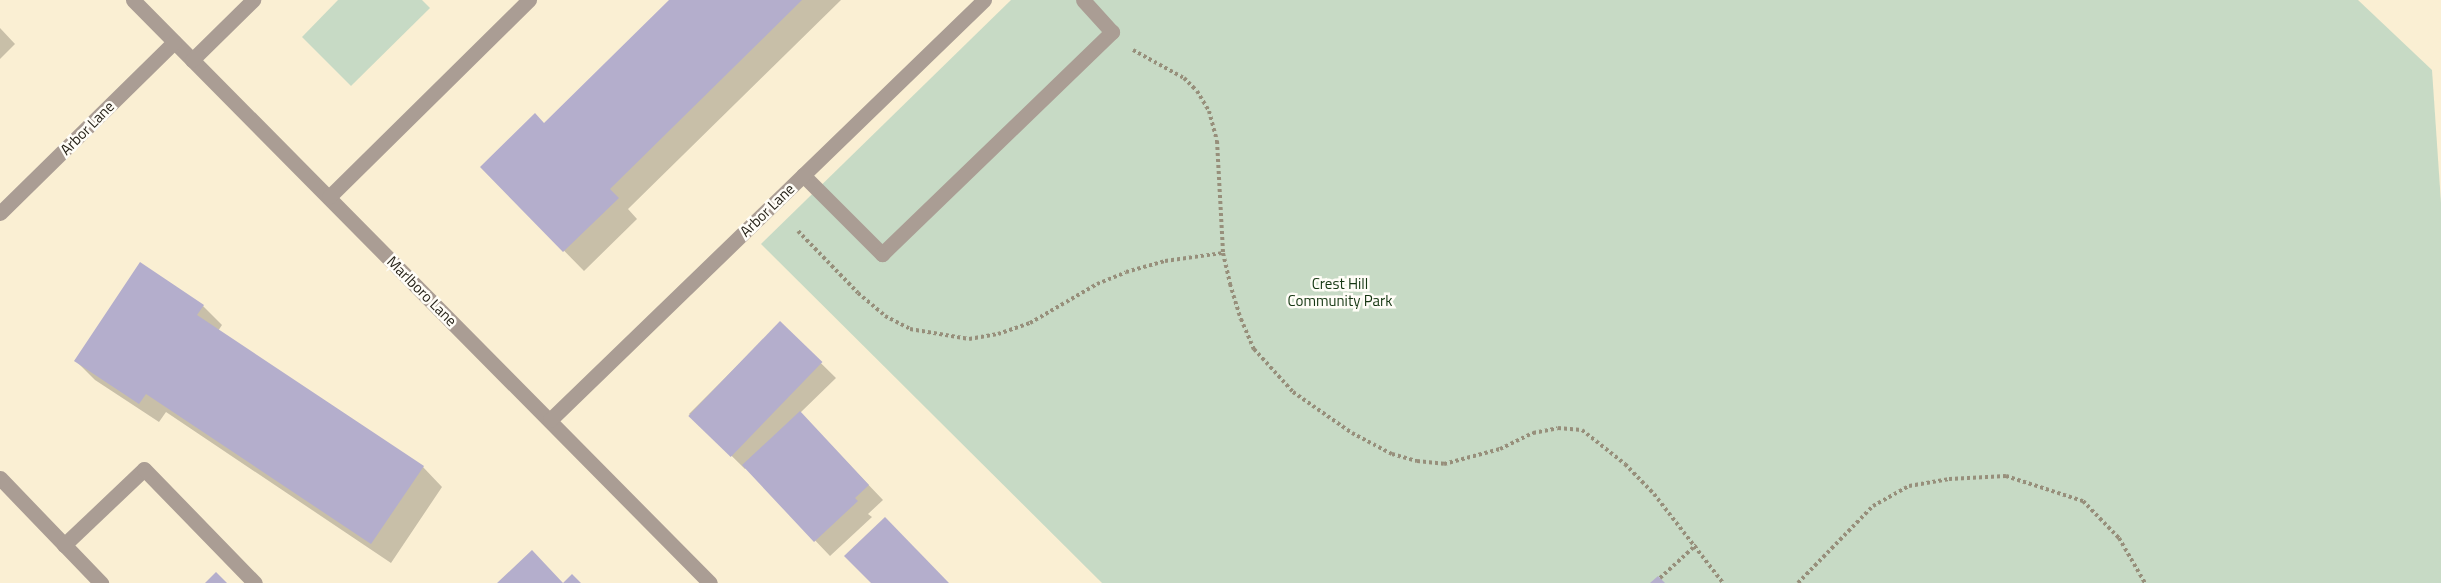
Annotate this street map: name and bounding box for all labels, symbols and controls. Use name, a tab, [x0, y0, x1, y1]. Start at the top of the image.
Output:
street label: Arbor Lane	[56, 97, 118, 159]
street label: Arbor Lane	[736, 180, 798, 240]
street label: Marlboro Lane	[383, 252, 461, 330]
park label: Crest Hill Community Park	[1288, 274, 1392, 309]

